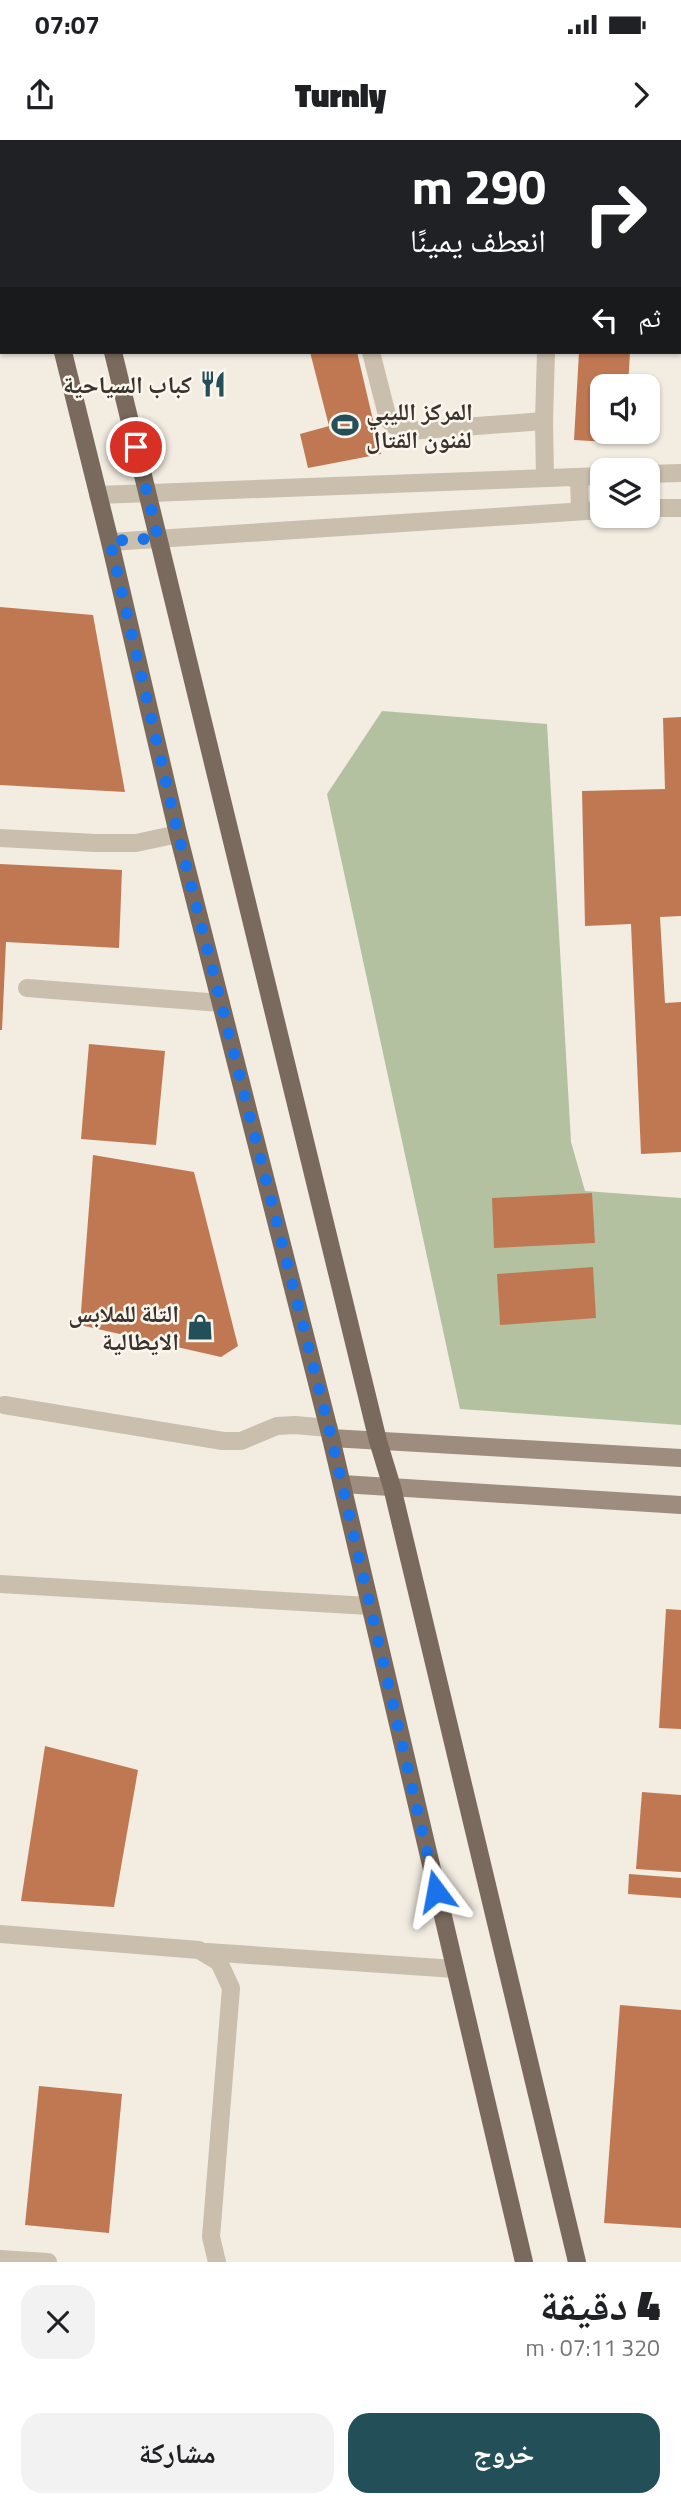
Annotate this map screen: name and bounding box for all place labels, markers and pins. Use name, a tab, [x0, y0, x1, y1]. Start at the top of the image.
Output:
place label: كباب السياحية	[63, 366, 192, 402]
restaurant icon: كباب السياحية	[198, 369, 228, 399]
place label: المركز الليبي لفنون القتال	[366, 393, 473, 457]
sports icon: المركز الليبي لفنون القتال	[330, 410, 360, 440]
pin	[106, 417, 166, 477]
place label: التلة للملابس الايطالية	[68, 1295, 179, 1359]
shop icon: التلة للملابس الايطالية	[185, 1312, 215, 1342]

